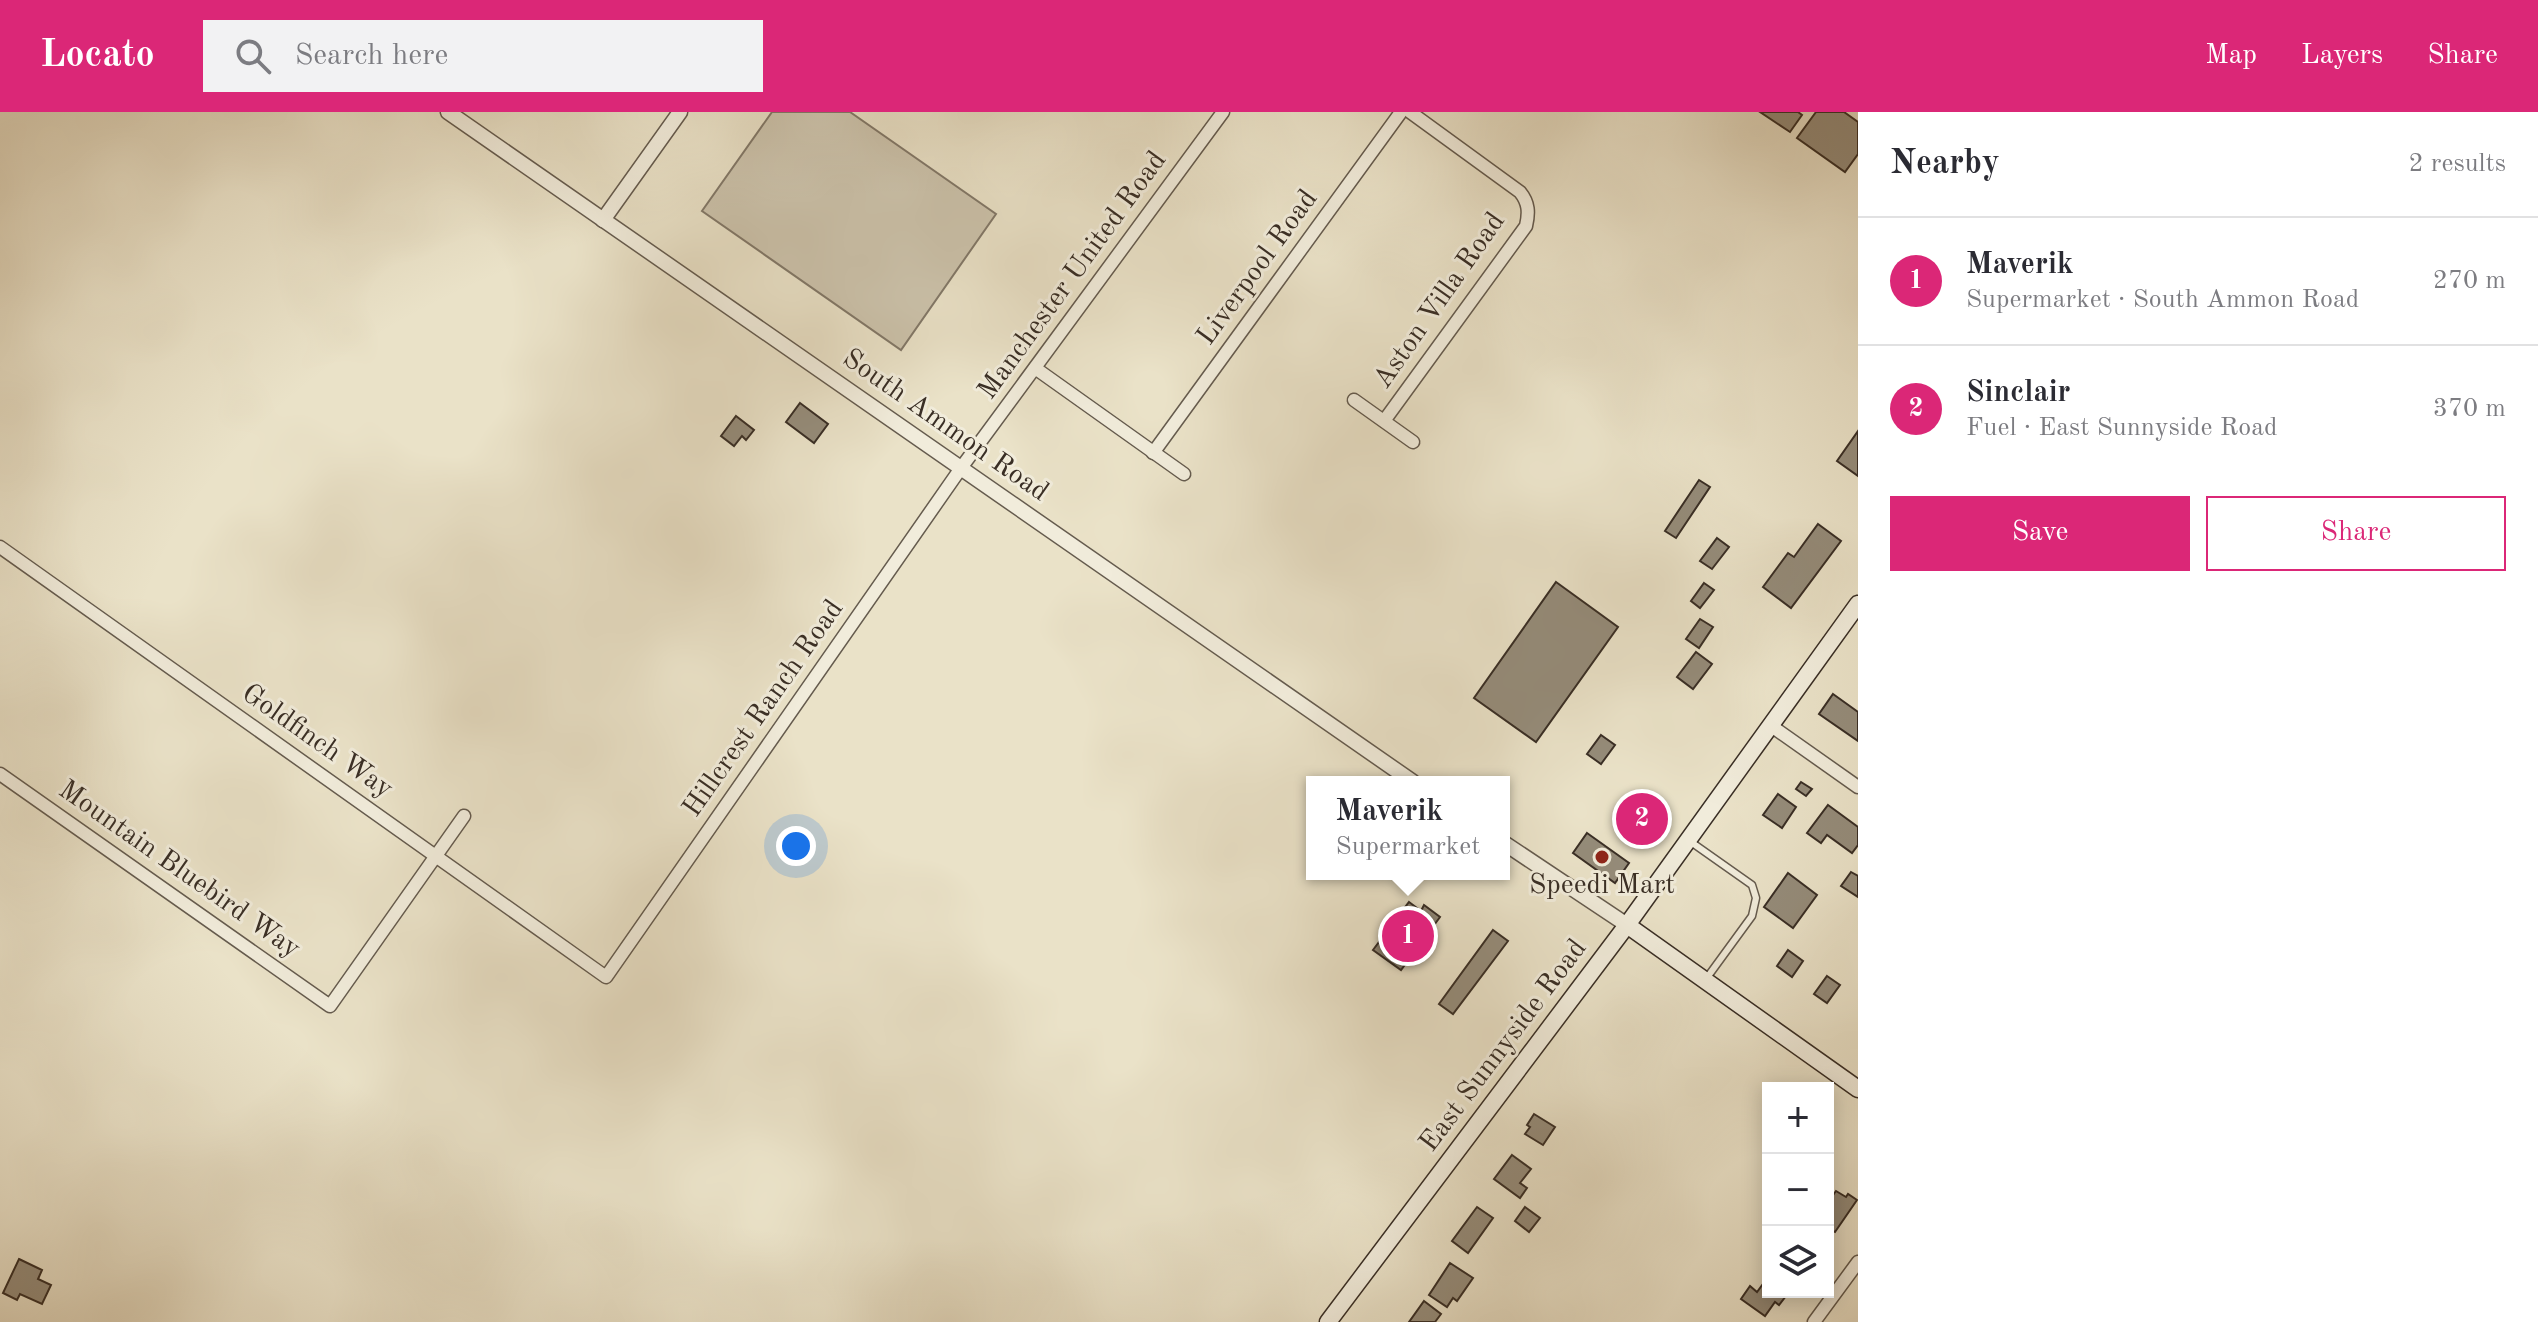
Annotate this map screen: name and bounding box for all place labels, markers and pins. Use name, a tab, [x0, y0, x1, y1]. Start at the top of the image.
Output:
pin: 2	[1616, 789, 1668, 849]
marker: Speedi Mart	[1593, 848, 1611, 866]
place label: Speedi Mart	[1529, 872, 1675, 900]
pin: 1	[1382, 906, 1434, 966]

